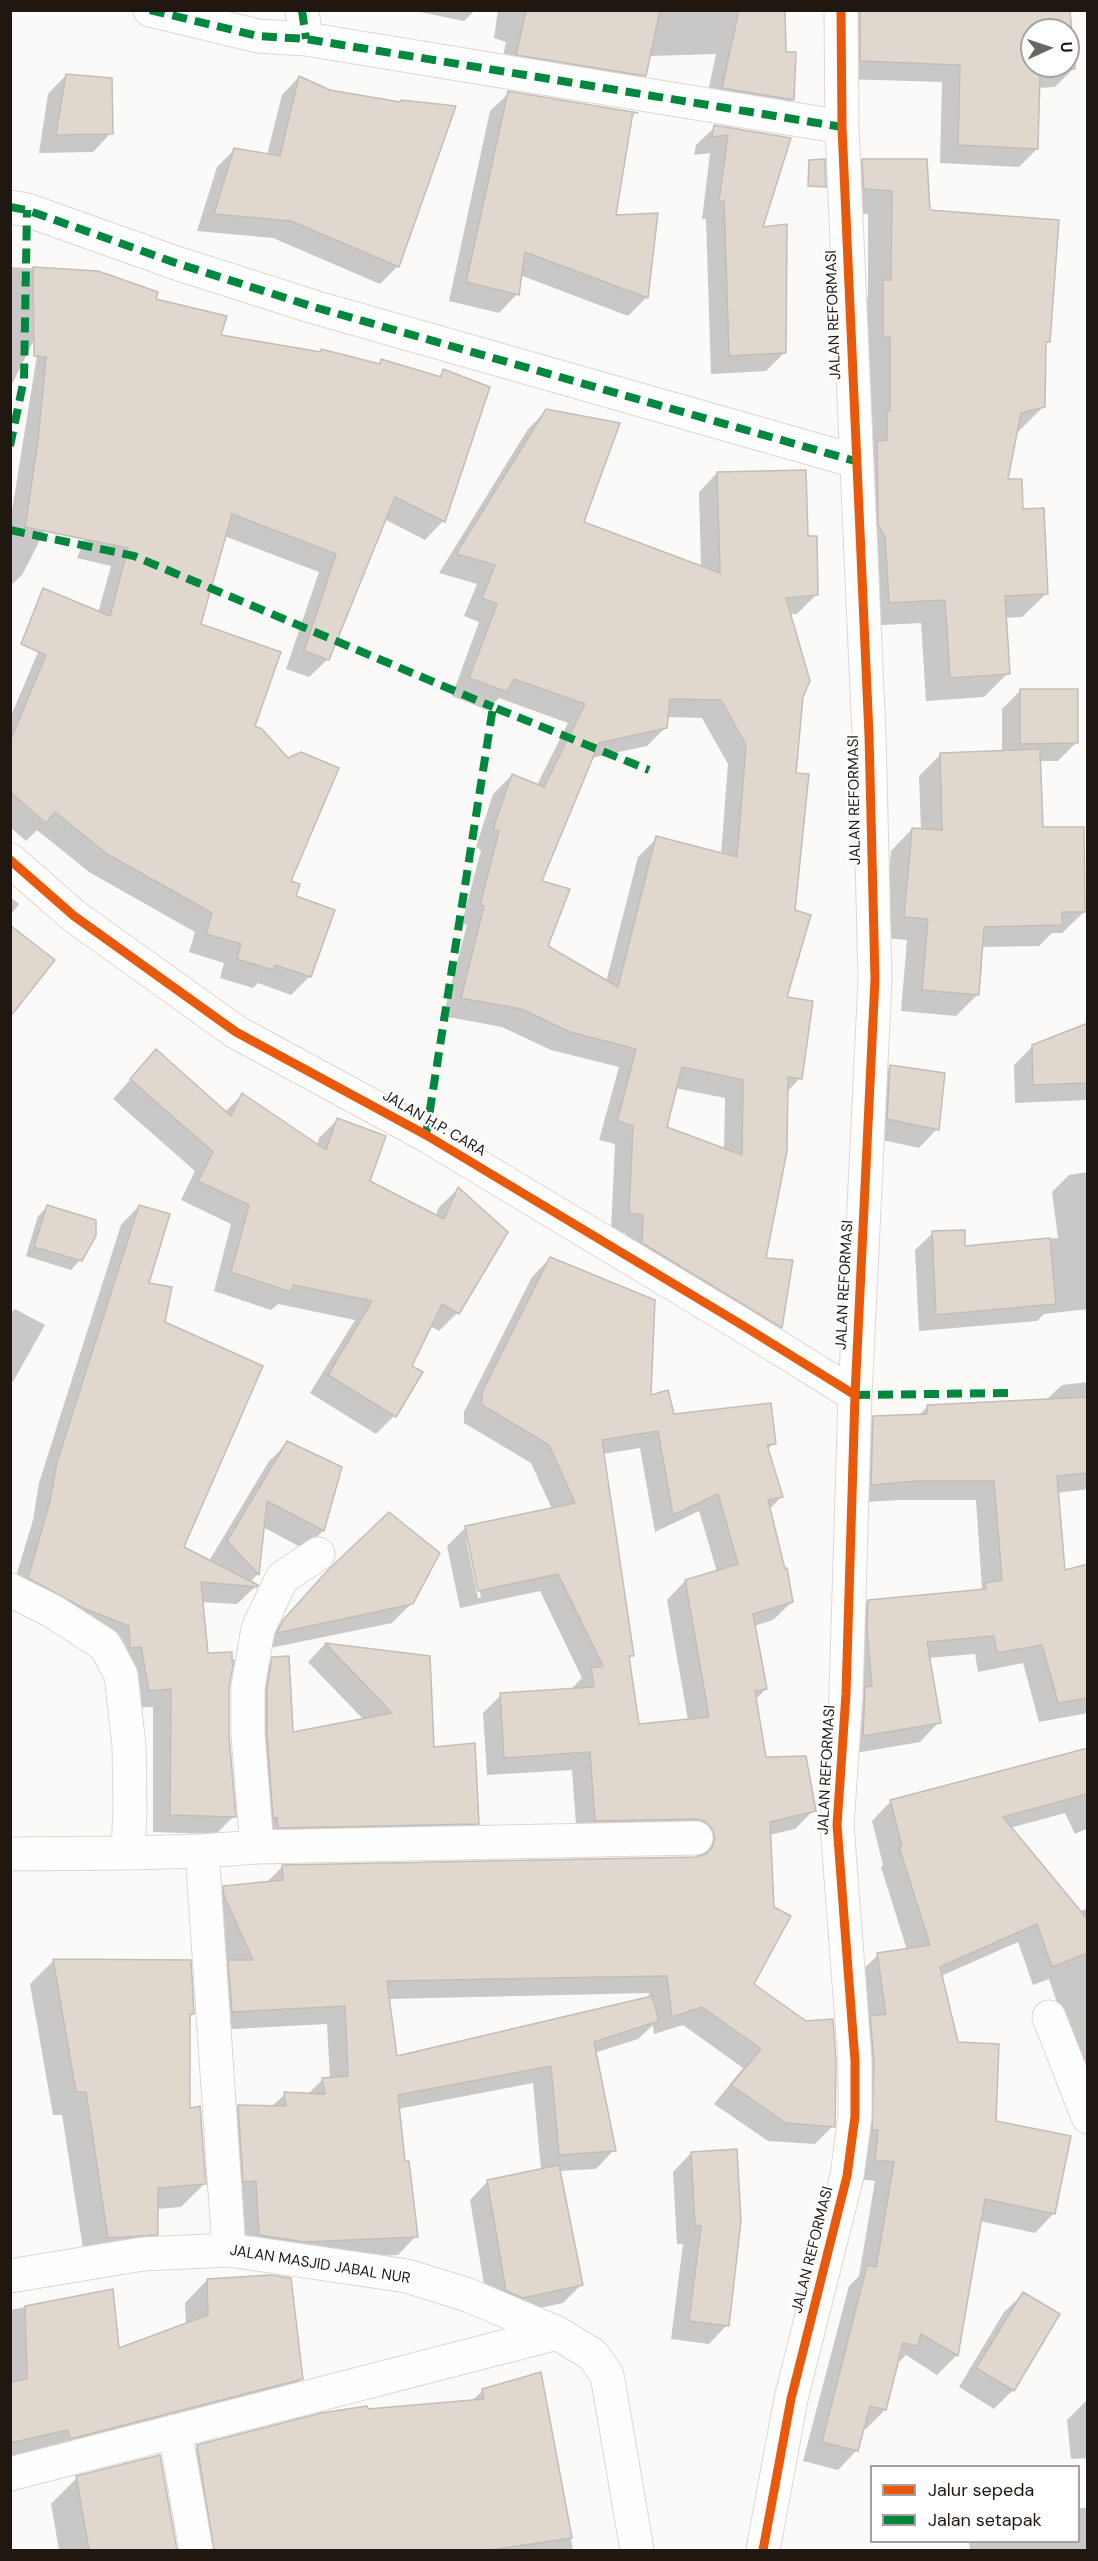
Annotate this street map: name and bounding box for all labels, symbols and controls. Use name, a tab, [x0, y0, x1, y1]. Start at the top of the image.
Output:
north arrow	[1020, 18, 1080, 78]
text: U	[1056, 41, 1077, 53]
street label: JALAN REFORMASI	[823, 250, 845, 380]
street label: JALAN REFORMASI	[845, 735, 865, 865]
street label: JALAN H.P. CARA	[379, 1087, 489, 1161]
street label: JALAN REFORMASI	[833, 1220, 857, 1350]
street label: JALAN REFORMASI	[815, 1705, 839, 1835]
street label: JALAN REFORMASI	[789, 2185, 837, 2315]
street label: JALAN MASJID JABAL NUR	[228, 2242, 412, 2288]
legend	[870, 2465, 1080, 2543]
text: Jalur sepeda	[928, 2478, 1034, 2502]
text: Jalan setapak	[928, 2508, 1042, 2532]

